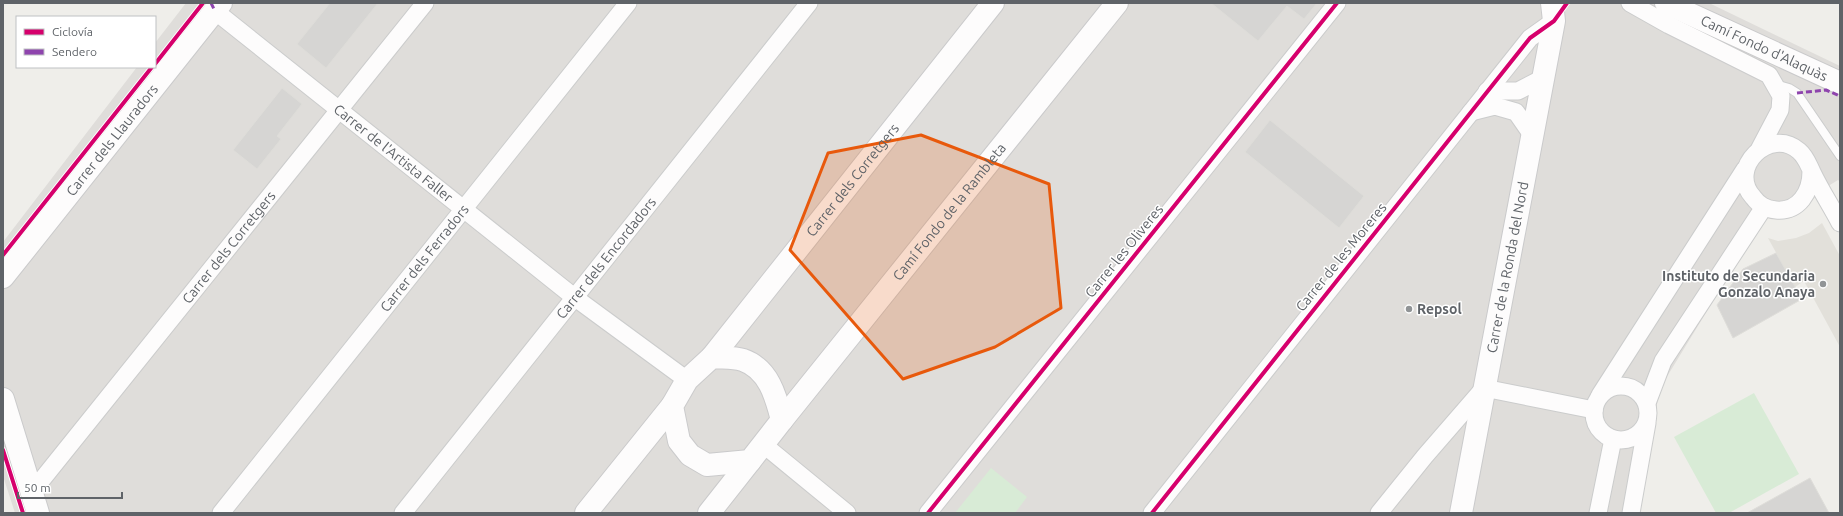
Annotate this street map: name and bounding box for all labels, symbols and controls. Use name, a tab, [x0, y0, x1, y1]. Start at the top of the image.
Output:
street label: Camí Fondo d'Alaquàs	[1698, 12, 1830, 84]
legend	[16, 16, 156, 68]
text: Ciclovía	[52, 25, 93, 38]
text: Sendero	[52, 45, 97, 58]
street label: Carrer dels Llauradors	[63, 81, 161, 199]
street label: Carrer de l'Artista Faller	[331, 101, 457, 206]
street label: Carrer dels Corretgers	[803, 120, 902, 240]
street label: Camí Fondo de la Rambleta	[889, 140, 1009, 284]
street label: Carrer de la Ronda del Nord	[1483, 180, 1531, 354]
street label: Carrer dels Corretgers	[179, 188, 279, 307]
street label: Carrer dels Encordadors	[553, 194, 659, 322]
street label: Carrer de les Moreres	[1292, 200, 1390, 314]
street label: Carrer les Oliveres	[1082, 201, 1166, 301]
street label: Carrer dels Ferradors	[377, 202, 472, 315]
place label: Instituto de Secundaria Gonzalo Anaya	[1662, 268, 1815, 300]
marker: Instituto de Secundaria Gonzalo Anaya	[1818, 279, 1828, 289]
place label: Repsol	[1417, 301, 1462, 317]
marker: Repsol	[1404, 304, 1414, 314]
scale bar	[18, 474, 122, 500]
text: 50 m	[24, 481, 51, 494]

